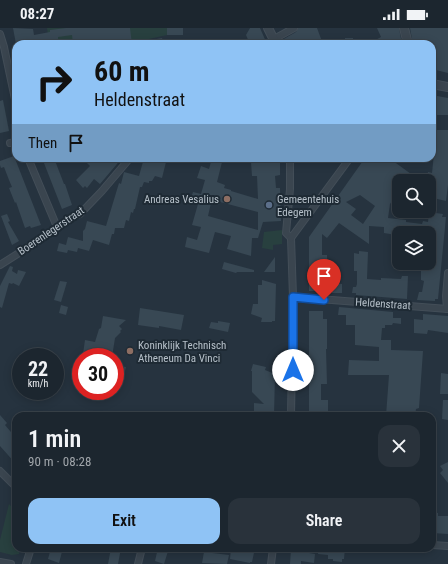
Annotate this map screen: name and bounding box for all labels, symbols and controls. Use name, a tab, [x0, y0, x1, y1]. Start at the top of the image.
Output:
text: 08:27	[20, 5, 54, 23]
text: 60 m	[94, 55, 150, 88]
icon: right	[28, 56, 80, 108]
text: Heldenstraat	[94, 89, 185, 110]
icon: arrive	[65, 132, 87, 154]
text: Then	[28, 134, 57, 152]
map controls	[392, 174, 436, 270]
button: search	[392, 174, 436, 218]
place label: Andreas Vesalius	[144, 193, 219, 206]
place label: Gemeentehuis Edegem	[277, 193, 339, 219]
marker: Andreas Vesalius	[222, 194, 232, 204]
marker: Gemeentehuis Edegem	[264, 200, 274, 210]
street label: Boerenlegerstraat	[15, 204, 87, 258]
button: layers	[392, 226, 436, 270]
pin	[307, 259, 341, 300]
icon: arrive	[313, 265, 335, 287]
street label: Heldenstraat	[355, 296, 411, 312]
place label: Koninklijk Technisch Atheneum Da Vinci	[138, 339, 226, 365]
marker: Koninklijk Technisch Atheneum Da Vinci	[125, 346, 135, 356]
speed limit sign: 30	[72, 348, 124, 400]
position arrow	[272, 349, 314, 391]
text: 22	[28, 357, 48, 381]
text: km/h	[28, 378, 48, 389]
text: 1 min	[28, 425, 81, 453]
button: close	[378, 425, 420, 467]
text: 90 m · 08:28	[28, 454, 91, 469]
button: Exit	[28, 498, 220, 544]
button: Share	[228, 498, 420, 544]

